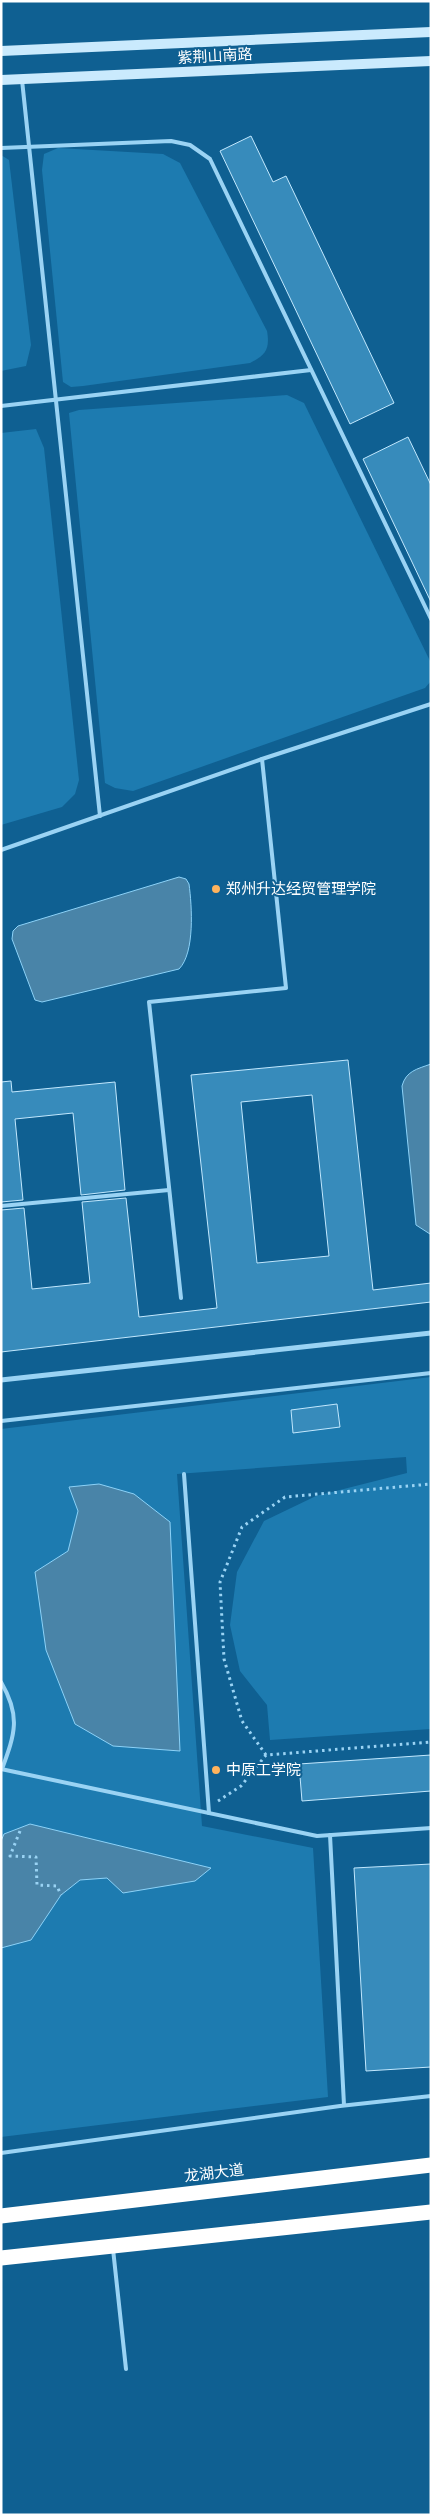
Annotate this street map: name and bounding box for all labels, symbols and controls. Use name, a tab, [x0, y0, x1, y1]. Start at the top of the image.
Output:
street label: 紫荆山南路	[177, 45, 253, 67]
place label: 郑州升达经贸管理学院	[226, 880, 376, 898]
marker: 郑州升达经贸管理学院	[210, 883, 222, 895]
place label: 中原工学院	[226, 1761, 301, 1779]
marker: 中原工学院	[210, 1764, 222, 1776]
street label: 龙湖大道	[183, 2160, 245, 2186]

